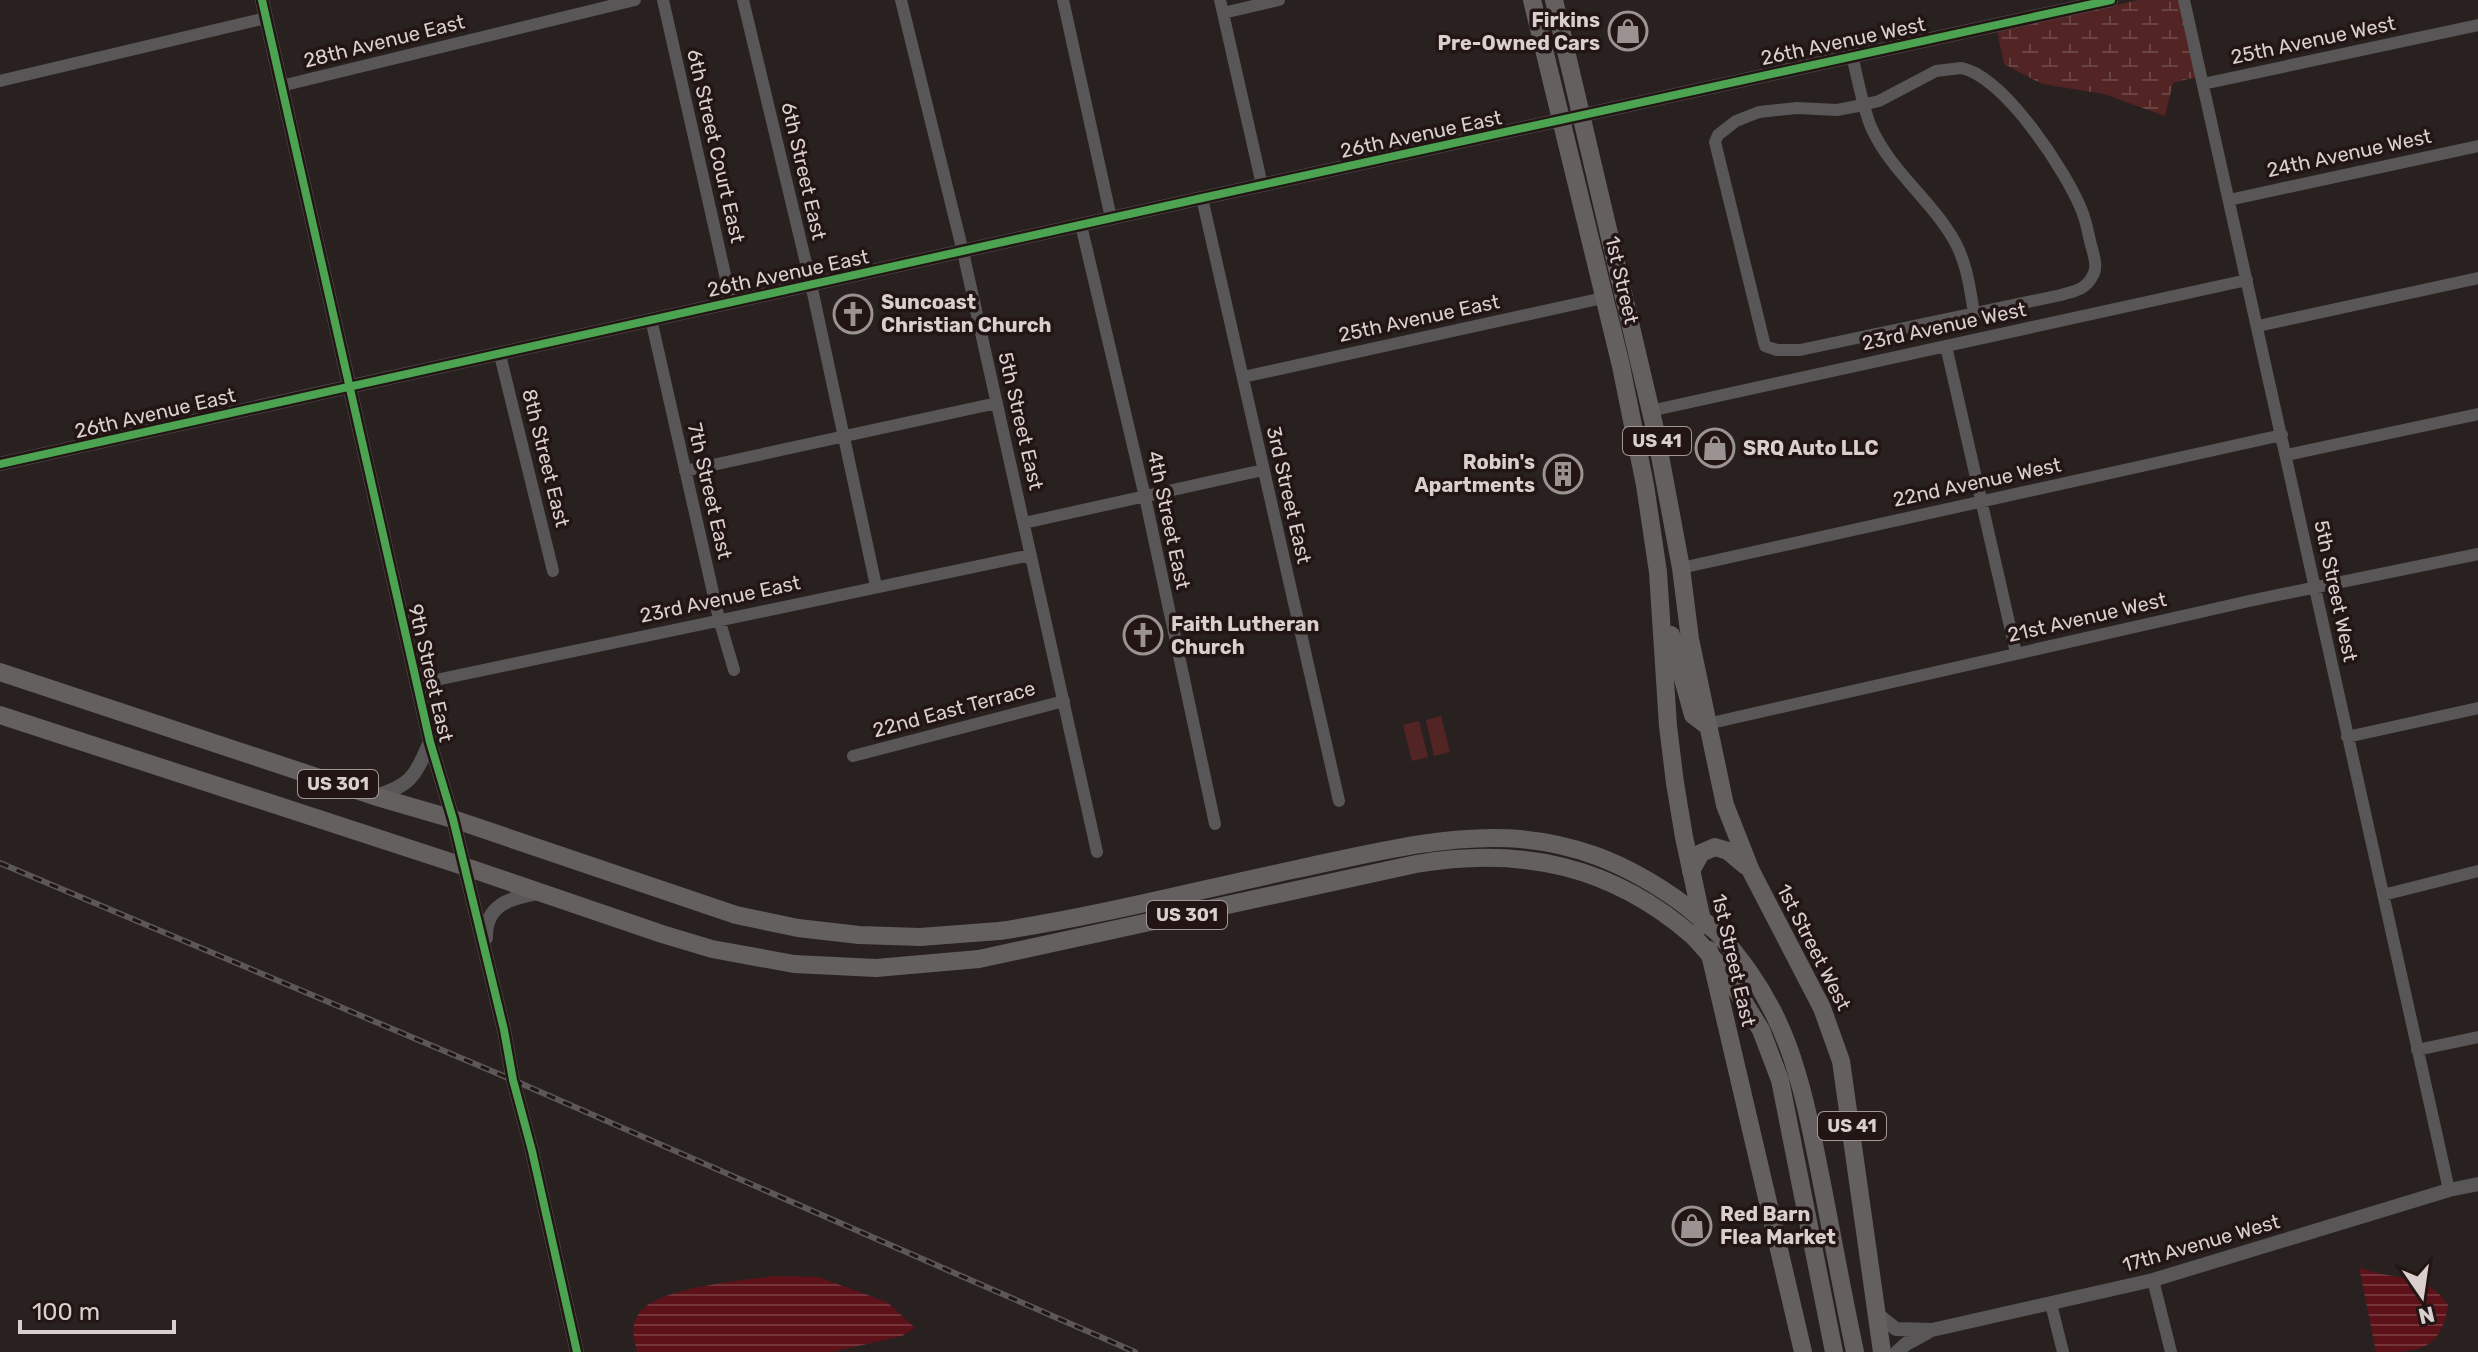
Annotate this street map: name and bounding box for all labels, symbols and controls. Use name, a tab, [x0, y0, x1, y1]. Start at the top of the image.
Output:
place label: Firkins Pre-Owned Cars	[1437, 8, 1600, 55]
street label: 28th Avenue East	[301, 9, 467, 73]
shop icon: Firkins Pre-Owned Cars	[1607, 10, 1649, 52]
street label: 25th Avenue West	[2229, 11, 2398, 69]
street label: 26th Avenue West	[1759, 12, 1928, 70]
street label: 6th Street Court East	[682, 47, 750, 245]
street label: 6th Street East	[776, 100, 832, 242]
street label: 26th Avenue East	[1338, 105, 1504, 163]
street label: 24th Avenue West	[2264, 124, 2434, 182]
street label: 1st Street	[1600, 234, 1644, 326]
street label: 26th Avenue East	[705, 244, 871, 302]
street label: 25th Avenue East	[1336, 289, 1502, 347]
place label: Suncoast Christian Church	[881, 290, 1051, 337]
church icon: Suncoast Christian Church	[832, 293, 874, 335]
street label: 23rd Avenue West	[1860, 297, 2028, 355]
street label: 5th Street East	[993, 350, 1049, 492]
street label: 26th Avenue East	[72, 383, 238, 443]
street label: 8th Street East	[517, 386, 575, 530]
street label: 7th Street East	[683, 421, 737, 562]
street label: 3rd Street East	[1262, 424, 1316, 566]
road number: US 41	[1623, 427, 1691, 455]
shop icon: SRQ Auto LLC	[1694, 427, 1736, 469]
place label: SRQ Auto LLC	[1743, 436, 1879, 460]
street label: 4th Street East	[1143, 448, 1195, 592]
place label: Robin's Apartments	[1414, 450, 1535, 497]
street label: 22nd Avenue West	[1891, 452, 2063, 512]
building icon: Robin's Apartments	[1542, 453, 1584, 495]
street label: 5th Street West	[2309, 518, 2363, 664]
street label: 23rd Avenue East	[638, 570, 803, 628]
street label: 21st Avenue West	[2005, 587, 2169, 647]
street label: 9th Street East	[403, 602, 459, 744]
place label: Faith Lutheran Church	[1171, 612, 1319, 659]
church icon: Faith Lutheran Church	[1122, 614, 1164, 656]
street label: 22nd East Terrace	[870, 676, 1038, 742]
road number: US 301	[298, 770, 378, 798]
street label: 1st Street West	[1772, 880, 1856, 1014]
street label: 1st Street East	[1707, 891, 1761, 1029]
road number: US 301	[1147, 901, 1227, 929]
road number: US 41	[1818, 1112, 1886, 1140]
place label: Red Barn Flea Market	[1720, 1202, 1836, 1249]
shop icon: Red Barn Flea Market	[1671, 1205, 1713, 1247]
street label: 17th Avenue West	[2120, 1209, 2283, 1277]
north arrow	[2382, 1256, 2462, 1336]
scale bar	[20, 1284, 174, 1334]
text: 100 m	[32, 1298, 100, 1326]
text: N	[2416, 1300, 2437, 1330]

